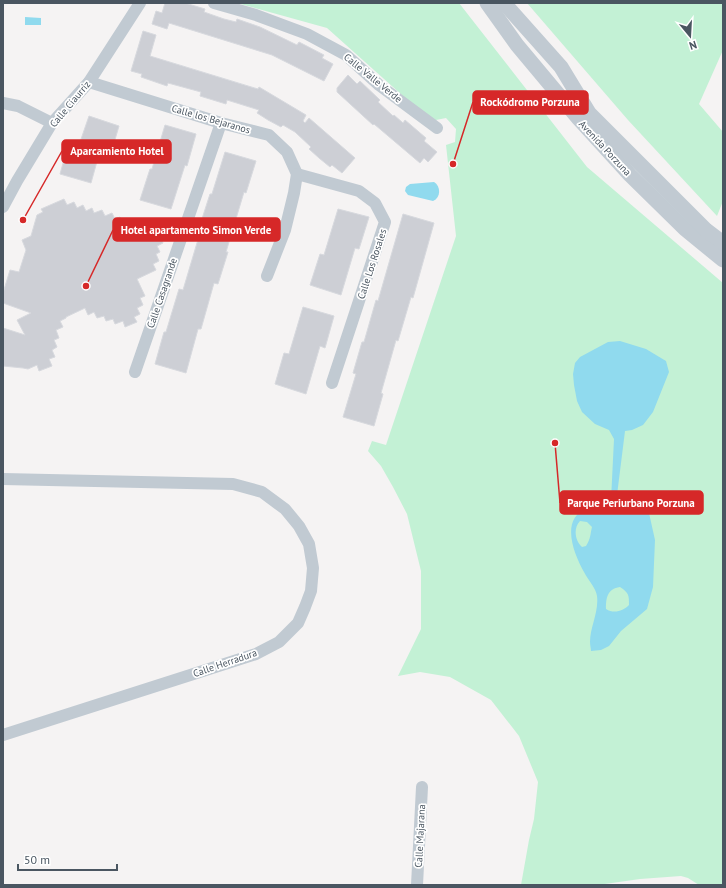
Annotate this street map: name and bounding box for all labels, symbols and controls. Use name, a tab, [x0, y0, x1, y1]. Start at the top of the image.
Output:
north arrow	[670, 16, 710, 56]
text: N	[687, 38, 699, 53]
street label: Calle Valle Verde	[341, 51, 405, 105]
street label: Calle Ciaurriz	[47, 78, 93, 130]
callout: Rockódromo Porzuna	[473, 91, 588, 114]
text: Rockódromo Porzuna	[480, 95, 580, 109]
street label: Calle los Bejaranos	[170, 102, 252, 136]
street label: Avenida Porzuna	[576, 118, 634, 178]
callout: Aparcamiento Hotel	[62, 140, 171, 163]
text: Aparcamiento Hotel	[70, 144, 165, 158]
callout: Hotel apartamento Simon Verde	[113, 218, 280, 241]
text: Hotel apartamento Simon Verde	[121, 223, 272, 237]
street label: Calle Los Rosales	[355, 227, 389, 301]
street label: Calle Casagrande	[144, 256, 180, 330]
callout: Parque Periurbano Porzuna	[560, 491, 703, 514]
text: Parque Periurbano Porzuna	[567, 496, 695, 510]
street label: Calle Herradura	[191, 646, 259, 680]
street label: Calle Majarana	[412, 804, 428, 868]
scale bar	[18, 846, 117, 872]
text: 50 m	[24, 852, 50, 867]

